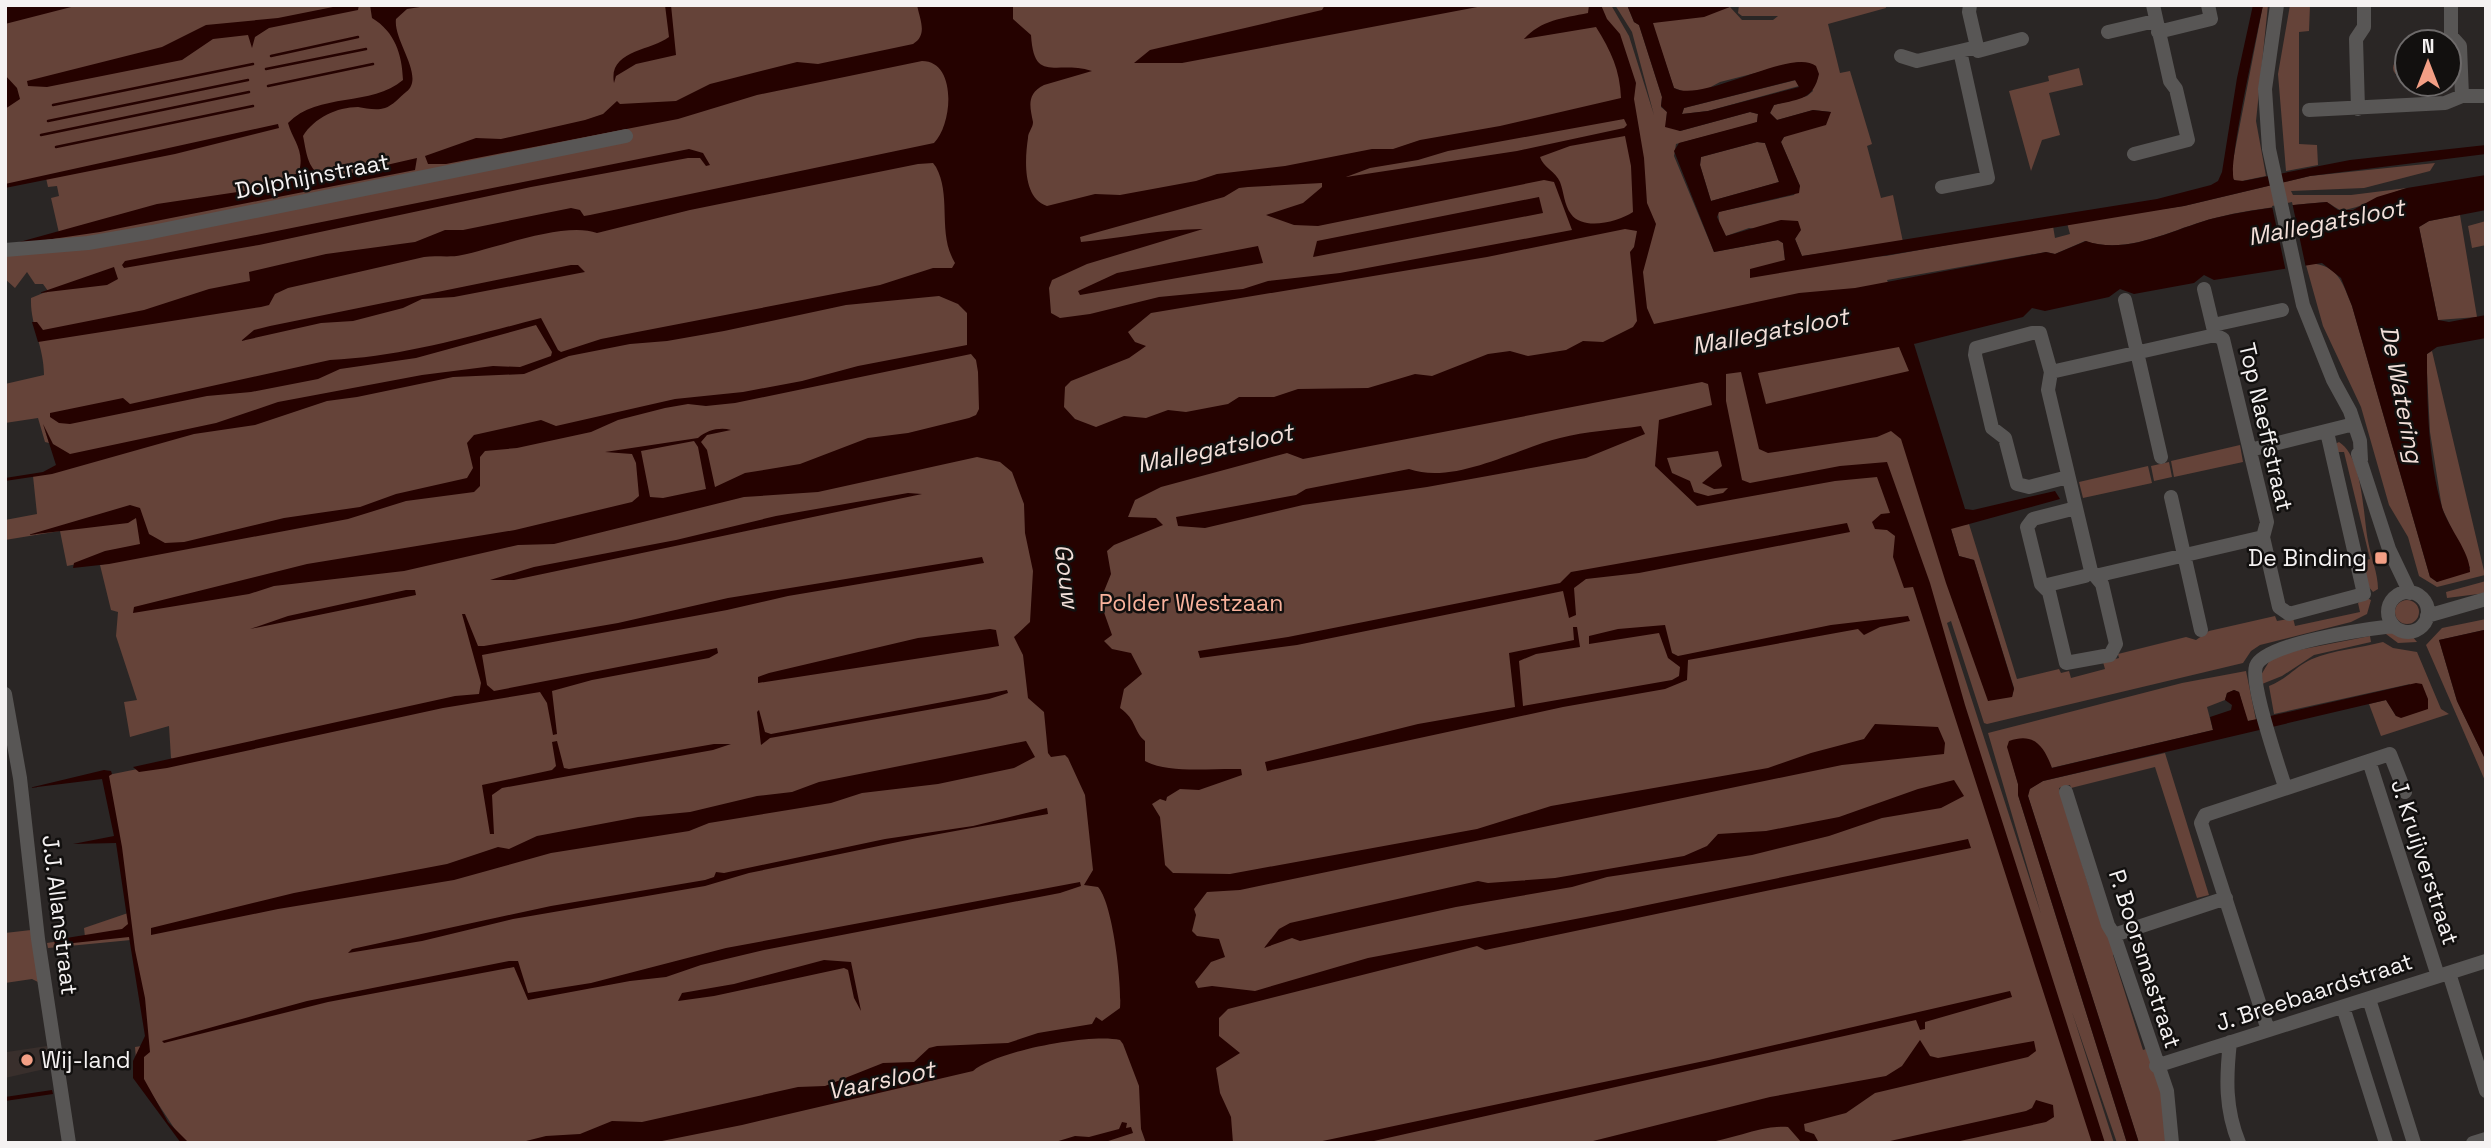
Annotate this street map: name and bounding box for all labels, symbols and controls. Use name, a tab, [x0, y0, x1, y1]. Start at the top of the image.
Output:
north arrow	[2393, 28, 2463, 98]
text: N	[2422, 34, 2434, 59]
street label: Dolphijnstraat	[232, 146, 392, 206]
water label: Mallegatsloot	[2245, 191, 2409, 252]
water label: Mallegatsloot	[1689, 300, 1853, 361]
water label: De Watering	[2373, 322, 2431, 467]
street label: Top Naeffstraat	[2232, 340, 2300, 514]
water label: Mallegatsloot	[1134, 416, 1298, 480]
water label: Gouw	[1048, 542, 1087, 612]
place label: De Binding	[2248, 543, 2367, 573]
marker: De Binding	[2373, 550, 2389, 566]
park label: Polder Westzaan	[1099, 588, 1283, 618]
street label: J. Kruijverstraat	[2384, 775, 2466, 949]
street label: J.J. Allanstraat	[35, 833, 85, 997]
street label: P. Boorsmastraat	[2102, 866, 2188, 1052]
street label: J. Breebaardstraat	[2212, 946, 2416, 1038]
place label: Wij-land	[41, 1045, 131, 1075]
marker: Wij-land	[19, 1052, 35, 1068]
water label: Vaarsloot	[824, 1053, 940, 1107]

